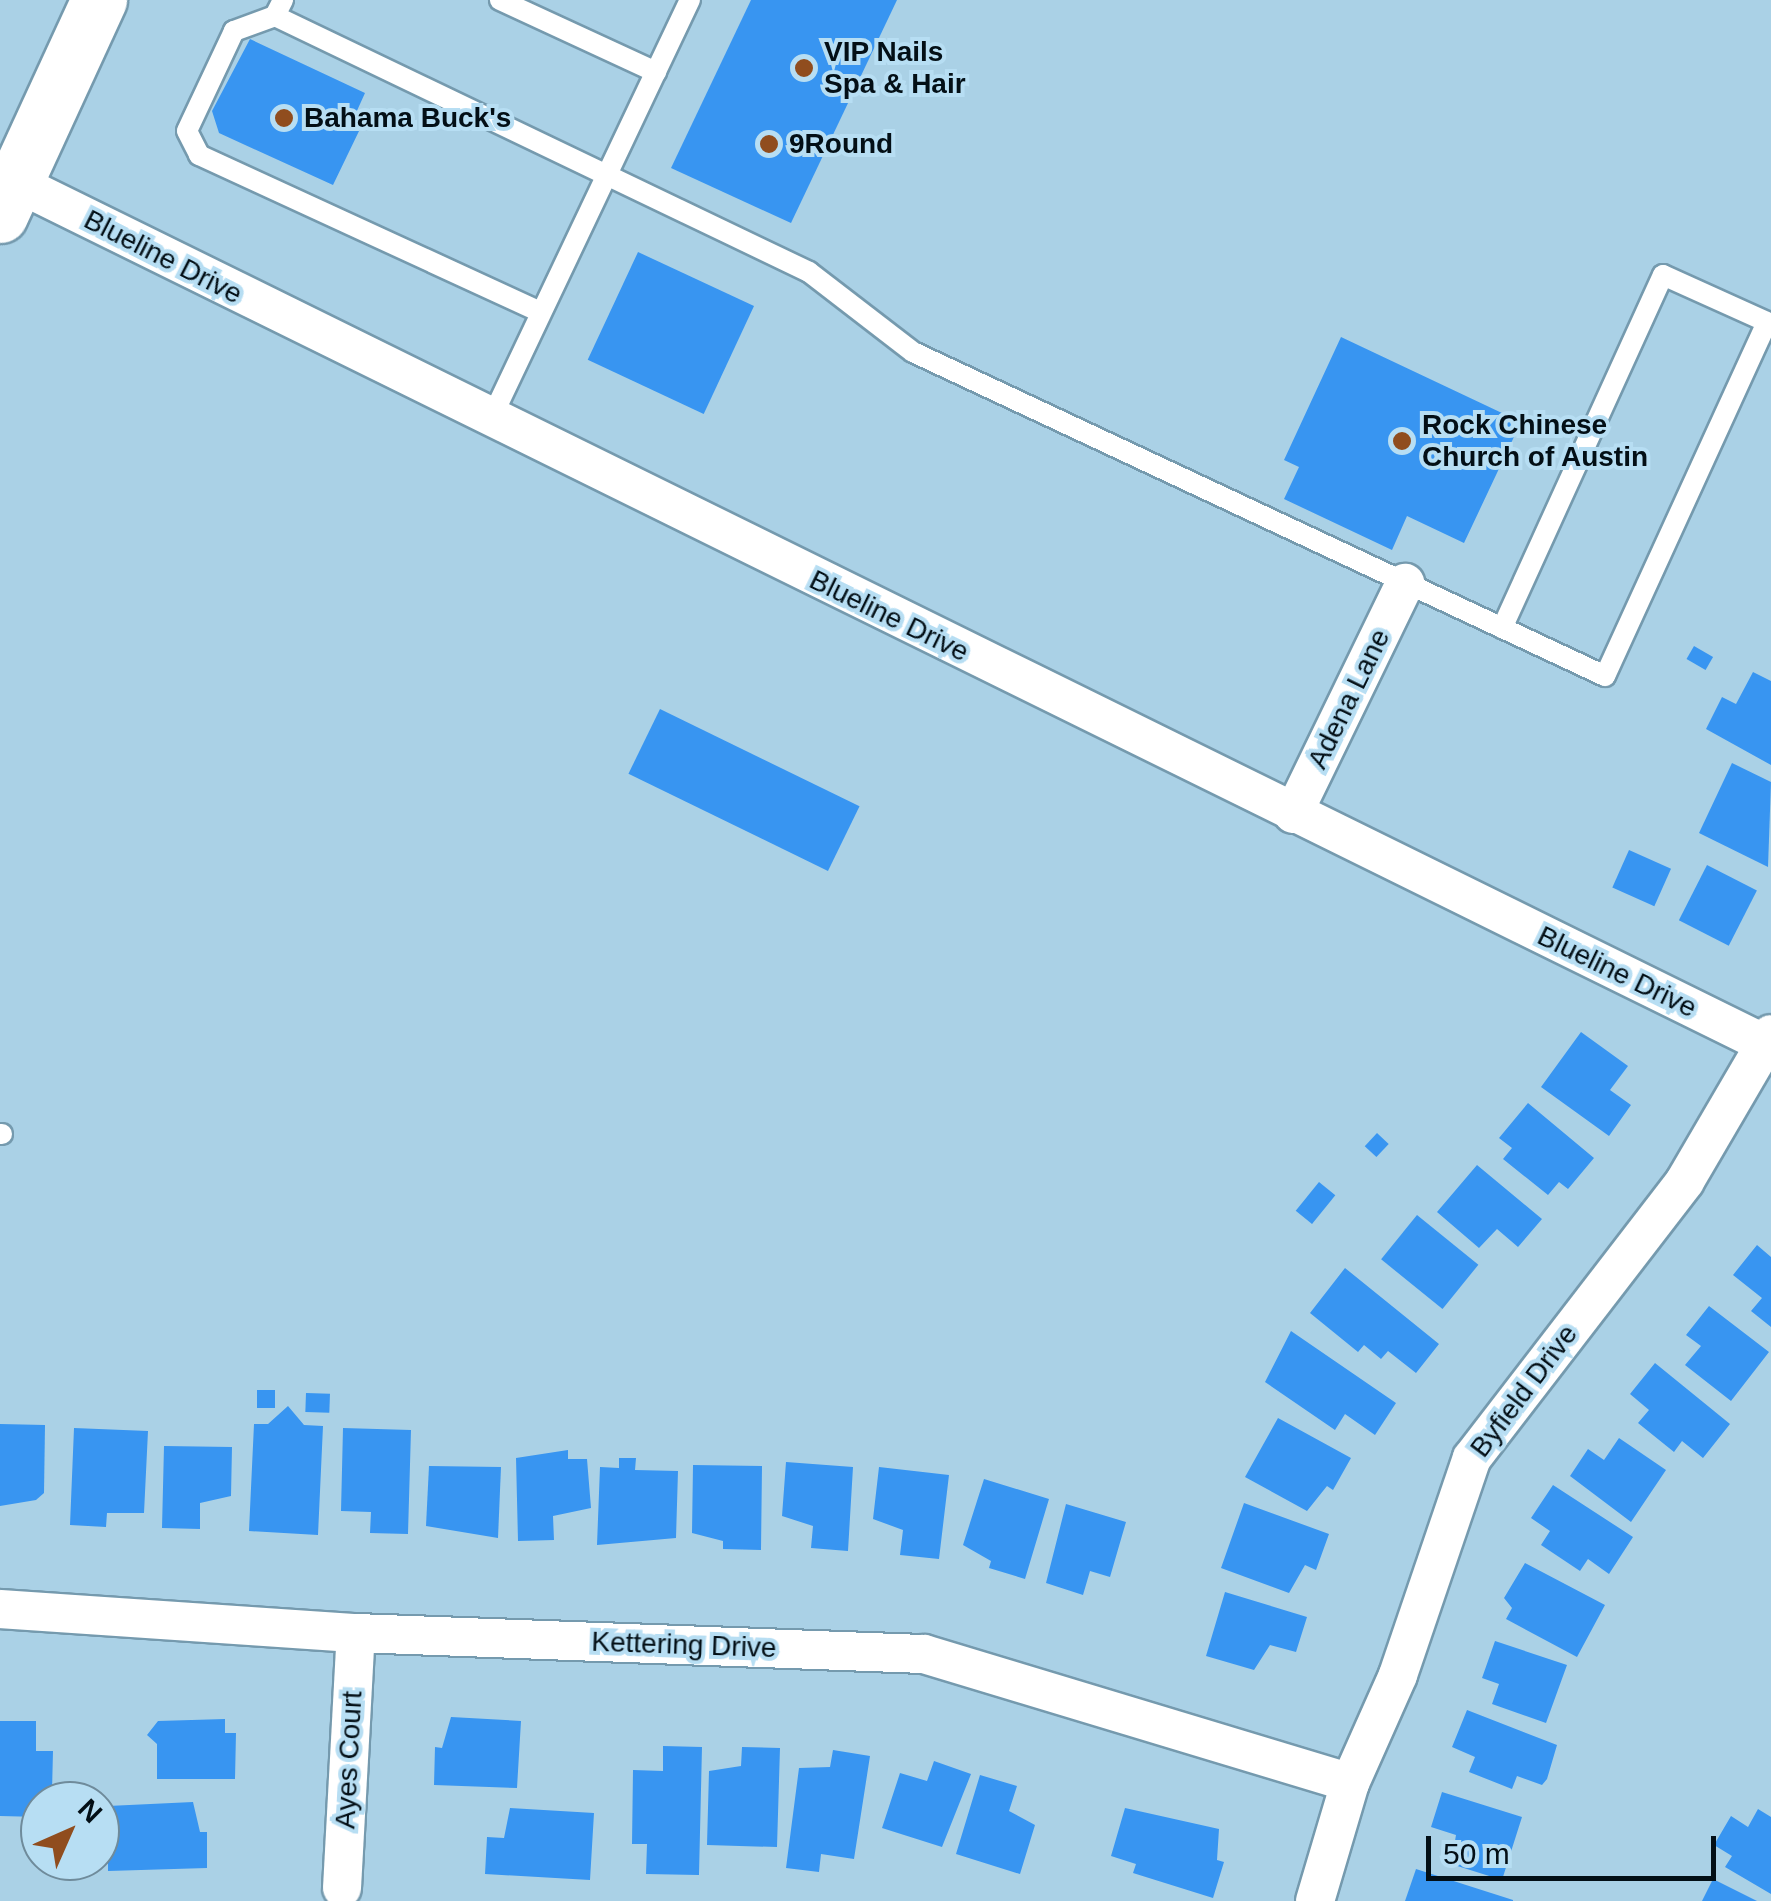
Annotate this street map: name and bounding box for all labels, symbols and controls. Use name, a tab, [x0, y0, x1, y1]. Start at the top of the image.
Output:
place label: VIP Nails Spa & Hair	[824, 35, 966, 101]
marker: VIP Nails Spa & Hair	[793, 57, 815, 79]
place label: Bahama Buck's	[304, 101, 511, 135]
marker: Bahama Buck's	[273, 107, 295, 129]
place label: 9Round	[789, 127, 893, 161]
marker: 9Round	[758, 133, 780, 155]
street label: Blueline Drive	[78, 203, 248, 311]
place label: Rock Chinese Church of Austin	[1422, 408, 1649, 474]
marker: Rock Chinese Church of Austin	[1391, 430, 1413, 452]
street label: Blueline Drive	[804, 563, 974, 669]
street label: Adena Lane	[1301, 624, 1397, 774]
street label: Blueline Drive	[1532, 919, 1702, 1025]
street label: Byfield Drive	[1463, 1318, 1585, 1464]
street label: Kettering Drive	[591, 1625, 777, 1665]
street label: Ayes Court	[329, 1690, 369, 1830]
north arrow	[20, 1781, 120, 1881]
text: N	[72, 1793, 108, 1829]
scale bar	[1431, 1816, 1721, 1878]
text: 50 m	[1443, 1837, 1510, 1870]

